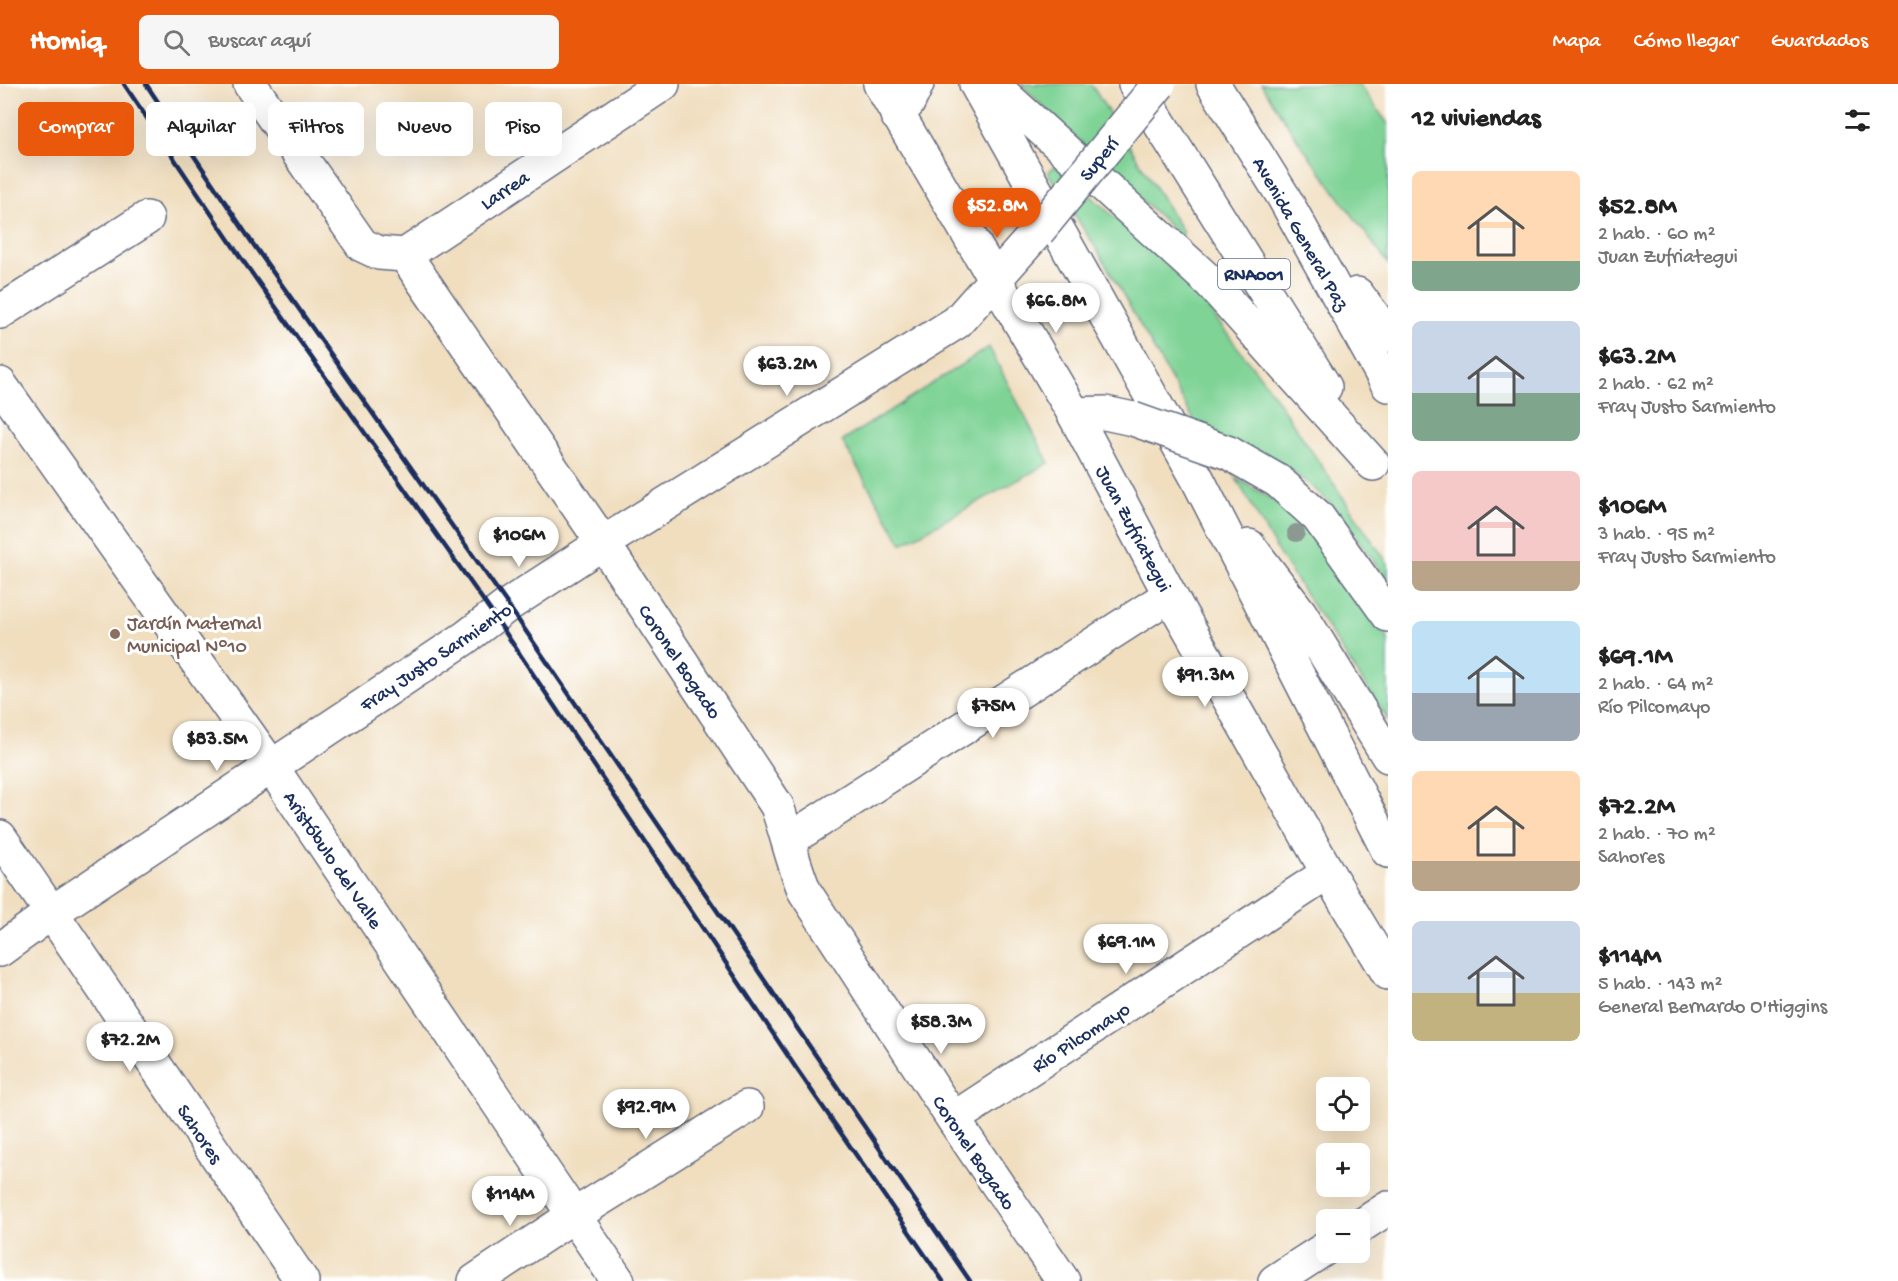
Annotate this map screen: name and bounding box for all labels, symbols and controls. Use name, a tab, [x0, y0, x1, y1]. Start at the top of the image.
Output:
search box	[139, 15, 559, 69]
text: Homiq	[30, 26, 103, 59]
icon: search	[160, 26, 193, 59]
text: Buscar aquí	[208, 29, 311, 55]
text: Mapa	[1552, 30, 1601, 55]
text: Cómo llegar	[1634, 30, 1738, 55]
text: Guardados	[1771, 30, 1868, 55]
chip: Comprar	[18, 102, 134, 156]
chip: Alquilar	[146, 102, 256, 156]
chip: Filtros	[268, 102, 364, 156]
chip: Nuevo	[376, 102, 473, 156]
chip: Piso	[485, 102, 562, 156]
icon: filters	[1841, 104, 1874, 137]
text: 12 viviendas	[1412, 105, 1541, 136]
street label: Superí	[1076, 133, 1126, 187]
street label: Avenida General Paz	[1246, 154, 1353, 317]
street label: Larrea	[477, 167, 536, 217]
pin: $52.8M	[948, 188, 1046, 239]
text: $52.8M	[1598, 193, 1677, 224]
icon: home	[1460, 195, 1532, 267]
text: $52.8M	[967, 196, 1027, 219]
text: 2 hab. · 60 m²	[1598, 224, 1715, 247]
text: Juan Zufriategui	[1598, 247, 1738, 270]
road number: RNA001	[1218, 259, 1290, 289]
pin: $66.8M	[1007, 283, 1105, 334]
text: $66.8M	[1026, 291, 1086, 314]
text: $63.2M	[1598, 343, 1675, 374]
icon: home	[1460, 345, 1532, 417]
pin: $63.2M	[738, 346, 836, 397]
text: $63.2M	[757, 354, 817, 377]
text: 2 hab. · 62 m²	[1598, 374, 1714, 397]
text: Fray Justo Sarmiento	[1598, 397, 1776, 420]
street label: Juan Zufriategui	[1089, 462, 1175, 597]
text: $106M	[1598, 493, 1666, 524]
icon: home	[1460, 495, 1532, 567]
pin: $106M	[477, 517, 561, 568]
text: 3 hab. · 95 m²	[1598, 524, 1715, 547]
text: $106M	[493, 525, 545, 548]
text: Fray Justo Sarmiento	[1598, 547, 1776, 570]
street label: Fray Justo Sarmiento	[356, 600, 517, 719]
street label: Coronel Bogado	[631, 601, 725, 724]
place label: Jardín Maternal Municipal N°10	[127, 614, 262, 660]
marker: Jardín Maternal Municipal N°10	[108, 627, 122, 641]
text: $69.1M	[1598, 643, 1673, 674]
icon: home	[1460, 645, 1532, 717]
pin: $91.3M	[1156, 657, 1254, 708]
text: $91.3M	[1176, 665, 1234, 688]
text: 2 hab. · 64 m²	[1598, 674, 1713, 697]
pin: $75M	[957, 688, 1029, 739]
text: $75M	[971, 696, 1015, 719]
text: Río Pilcomayo	[1598, 697, 1710, 720]
pin: $83.5M	[168, 721, 266, 772]
text: $83.5M	[187, 729, 248, 752]
street label: Aristóbulo del Valle	[277, 788, 386, 935]
text: $72.2M	[1598, 793, 1675, 824]
icon: home	[1460, 795, 1532, 867]
text: 2 hab. · 70 m²	[1598, 824, 1716, 847]
text: Sahores	[1598, 847, 1664, 870]
pin: $69.1M	[1077, 924, 1175, 975]
text: $69.1M	[1097, 932, 1155, 955]
text: $114M	[1598, 943, 1661, 974]
icon: home	[1460, 945, 1532, 1017]
text: 5 hab. · 143 m²	[1598, 974, 1722, 997]
text: General Bernardo O'Higgins	[1598, 997, 1827, 1020]
street label: Río Pilcomayo	[1029, 999, 1135, 1079]
pin: $58.3M	[892, 1004, 990, 1055]
text: $58.3M	[911, 1012, 972, 1035]
pin: $72.2M	[81, 1022, 179, 1073]
text: $72.2M	[100, 1030, 160, 1053]
map controls	[1316, 1077, 1370, 1263]
button: locate	[1316, 1077, 1370, 1131]
pin: $92.9M	[597, 1089, 695, 1140]
street label: Coronel Bogado	[925, 1092, 1019, 1215]
text: $92.9M	[617, 1097, 675, 1120]
street label: Sahores	[170, 1101, 227, 1169]
button: +	[1316, 1143, 1370, 1197]
pin: $114M	[468, 1176, 552, 1227]
text: $114M	[486, 1184, 534, 1207]
button: −	[1316, 1209, 1370, 1263]

